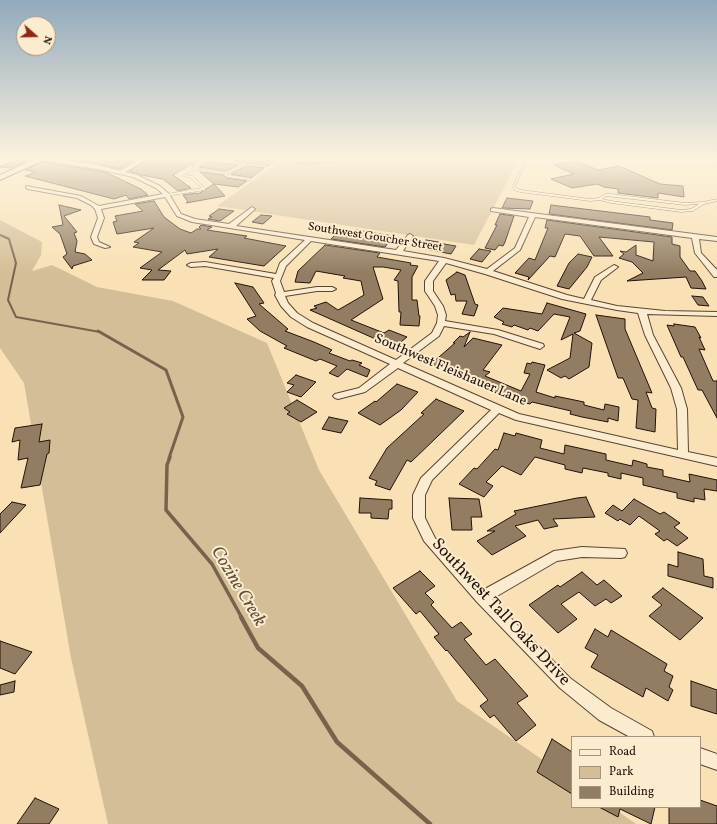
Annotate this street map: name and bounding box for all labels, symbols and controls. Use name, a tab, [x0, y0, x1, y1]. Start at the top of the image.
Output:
north arrow	[16, 16, 56, 56]
text: N	[38, 34, 55, 46]
street label: Southwest Goucher Street	[307, 220, 443, 256]
street label: Southwest Fleishauer Lane	[371, 331, 529, 411]
street label: Southwest Tall Oaks Drive	[426, 535, 574, 691]
water label: Cozine Creek	[205, 543, 269, 631]
legend	[571, 736, 701, 808]
text: Road	[609, 744, 636, 760]
text: Park	[609, 764, 634, 780]
text: Building	[609, 784, 654, 800]

